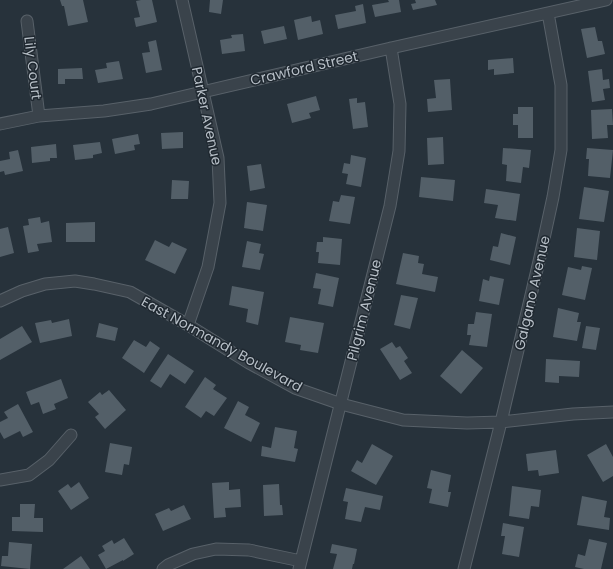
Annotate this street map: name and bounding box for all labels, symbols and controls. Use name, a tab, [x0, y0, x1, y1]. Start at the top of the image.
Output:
street label: Lily Court	[19, 35, 47, 101]
street label: Crawford Street	[248, 46, 360, 90]
street label: Parker Avenue	[187, 65, 227, 167]
street label: Galgano Avenue	[509, 233, 555, 352]
street label: Pilgrim Avenue	[342, 257, 386, 363]
street label: East Normandy Boulevard	[138, 291, 306, 397]

